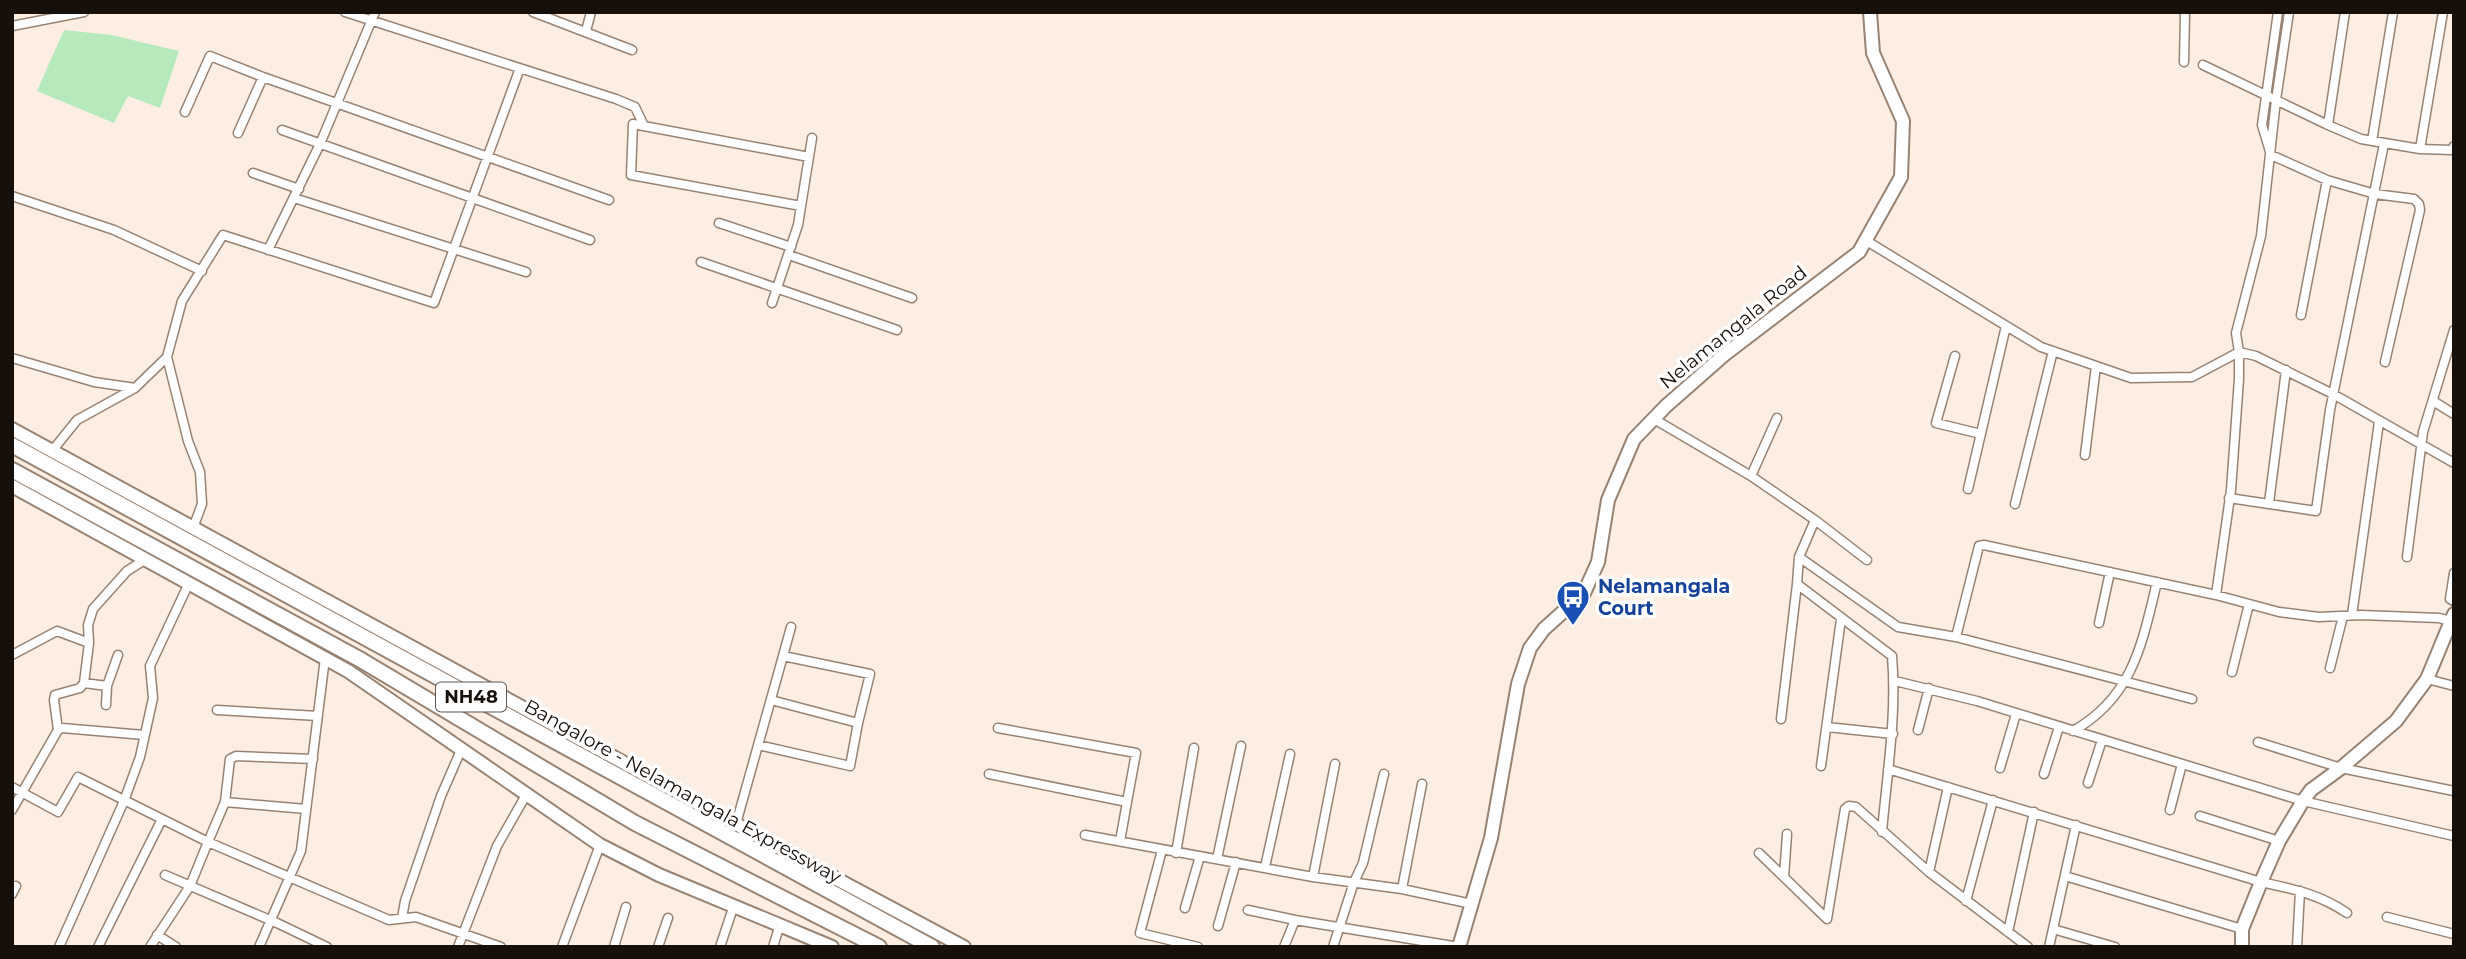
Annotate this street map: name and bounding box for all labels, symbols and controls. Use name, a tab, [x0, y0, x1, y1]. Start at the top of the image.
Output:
street label: Nelamangala Road	[1655, 261, 1812, 394]
place label: Nelamangala Court	[1598, 575, 1730, 620]
bus stop icon: Nelamangala Court	[1554, 578, 1592, 627]
road number: NH48	[436, 682, 506, 712]
street label: Bangalore - Nelamangala Expressway	[520, 694, 846, 889]

